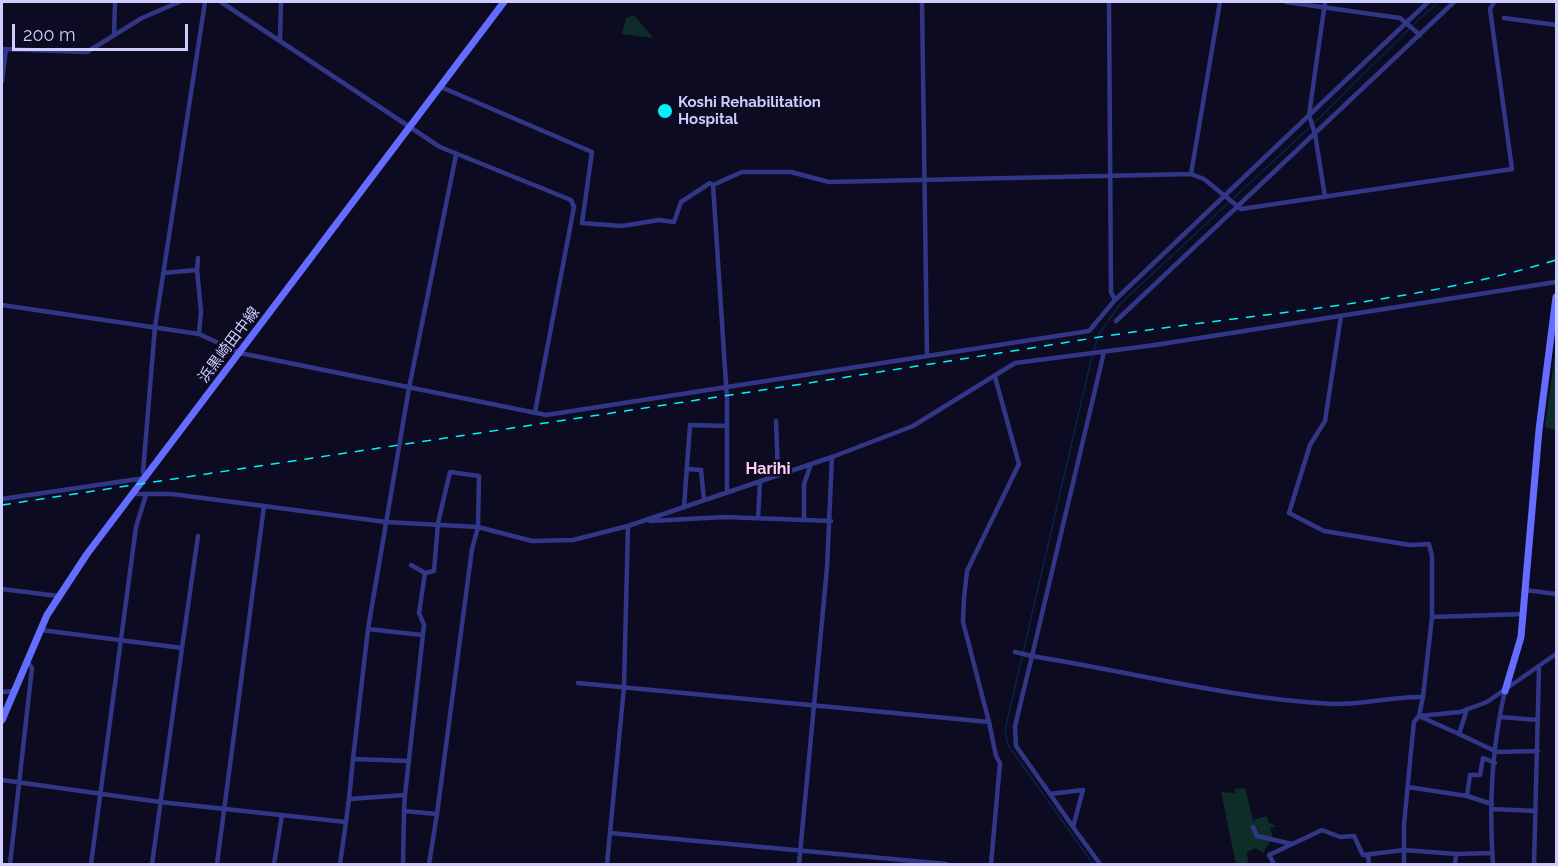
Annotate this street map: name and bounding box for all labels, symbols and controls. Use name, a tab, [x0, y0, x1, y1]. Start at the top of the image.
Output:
scale bar	[15, 12, 190, 50]
text: 200 m	[23, 24, 76, 45]
place label: Koshi Rehabilitation Hospital	[678, 93, 821, 128]
marker: Koshi Rehabilitation Hospital	[656, 102, 674, 120]
street label: 浜黒崎田中線	[195, 304, 263, 386]
district label: Harihi	[745, 459, 791, 479]

